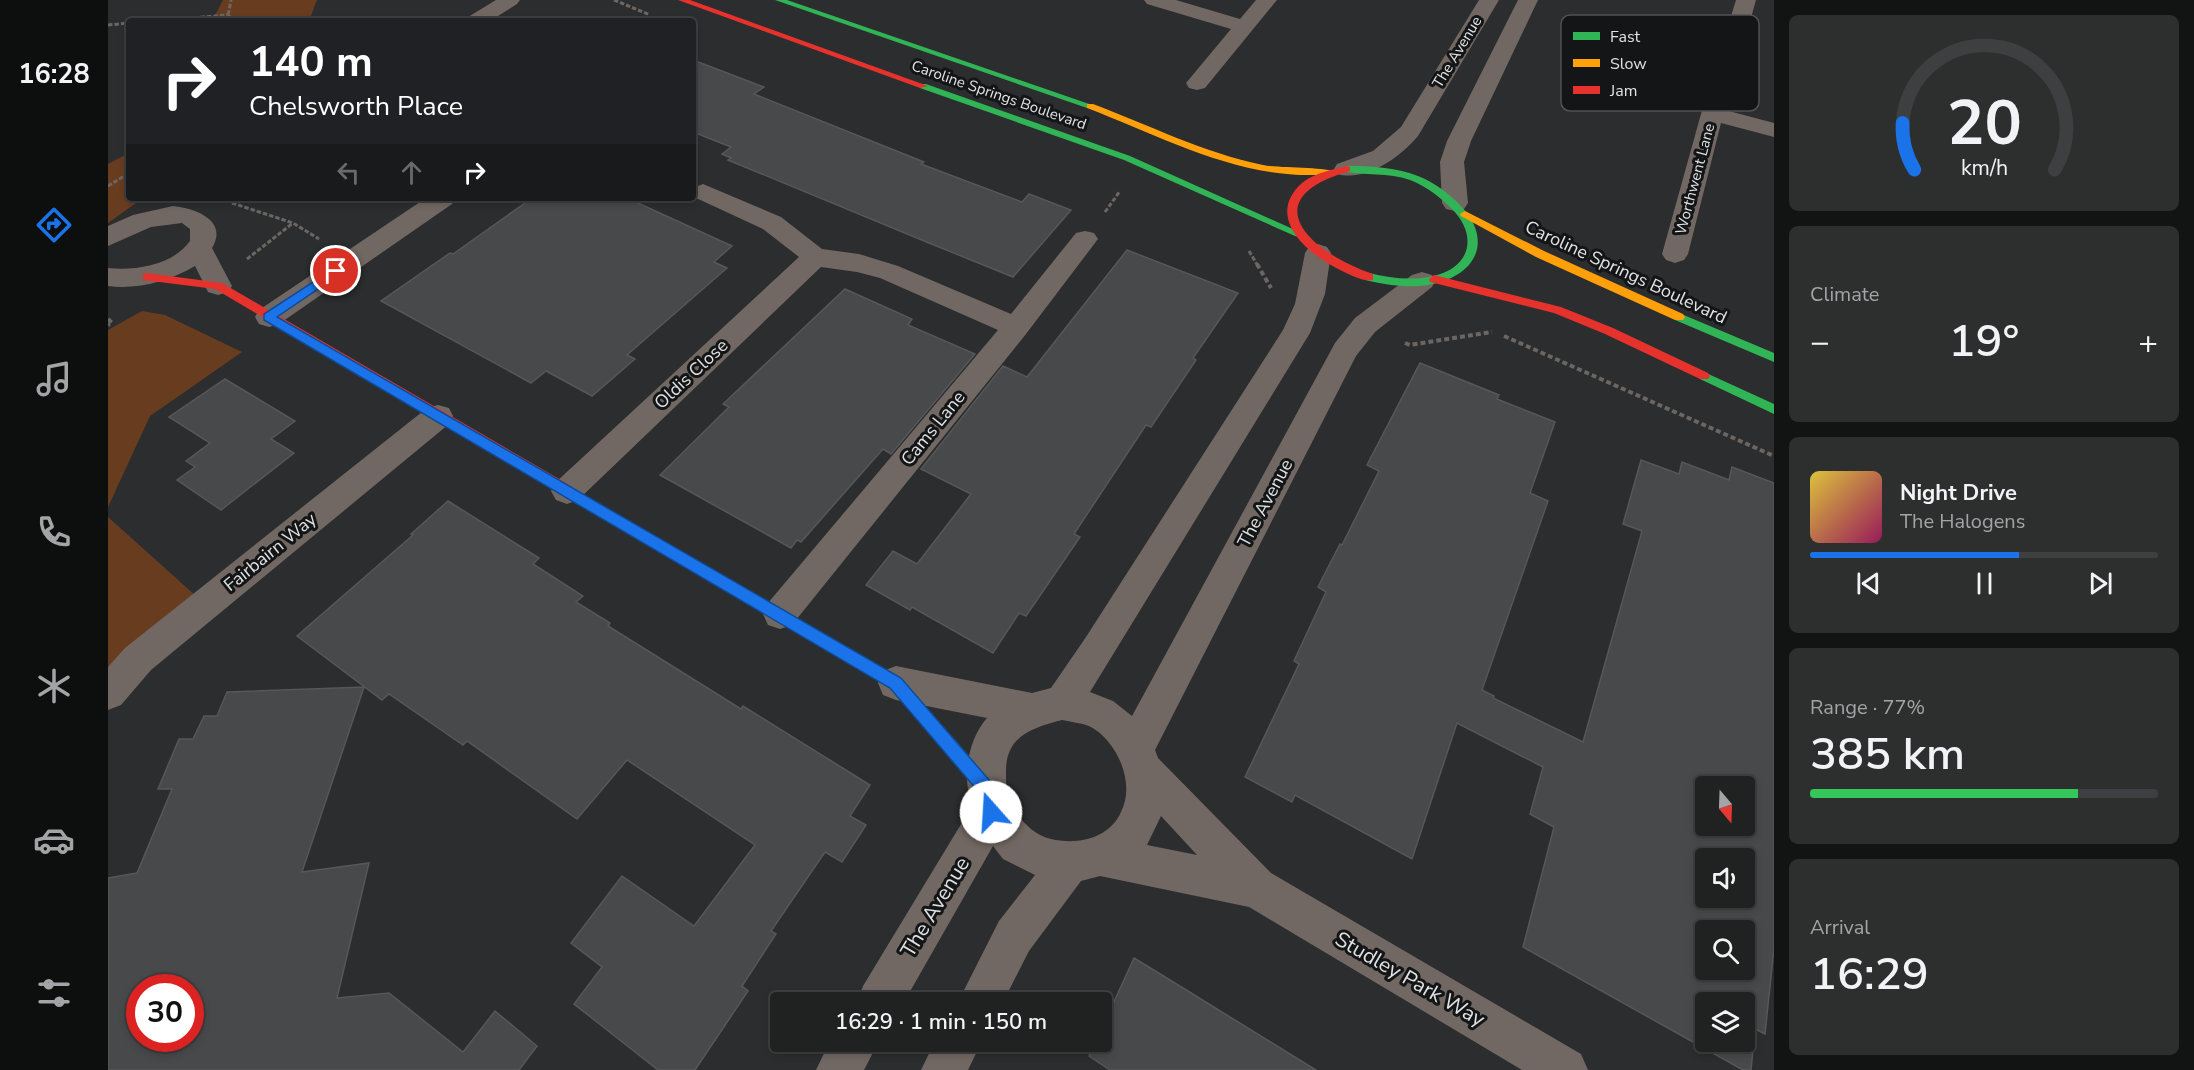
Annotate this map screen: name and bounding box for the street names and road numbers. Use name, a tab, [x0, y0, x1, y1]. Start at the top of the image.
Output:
street label: The Avenue	[1428, 12, 1486, 92]
street label: Caroline Springs Boulevard	[909, 56, 1089, 134]
street label: Worthwent Lane	[1671, 121, 1719, 237]
street label: Caroline Springs Boulevard	[1521, 215, 1731, 329]
street label: Oldis Close	[649, 334, 733, 414]
street label: Cams Lane	[896, 386, 970, 470]
street label: The Avenue	[1232, 455, 1298, 551]
street label: Fairbairn Way	[219, 507, 322, 597]
street label: The Avenue	[894, 852, 976, 962]
street label: Studley Park Way	[1330, 925, 1490, 1033]

